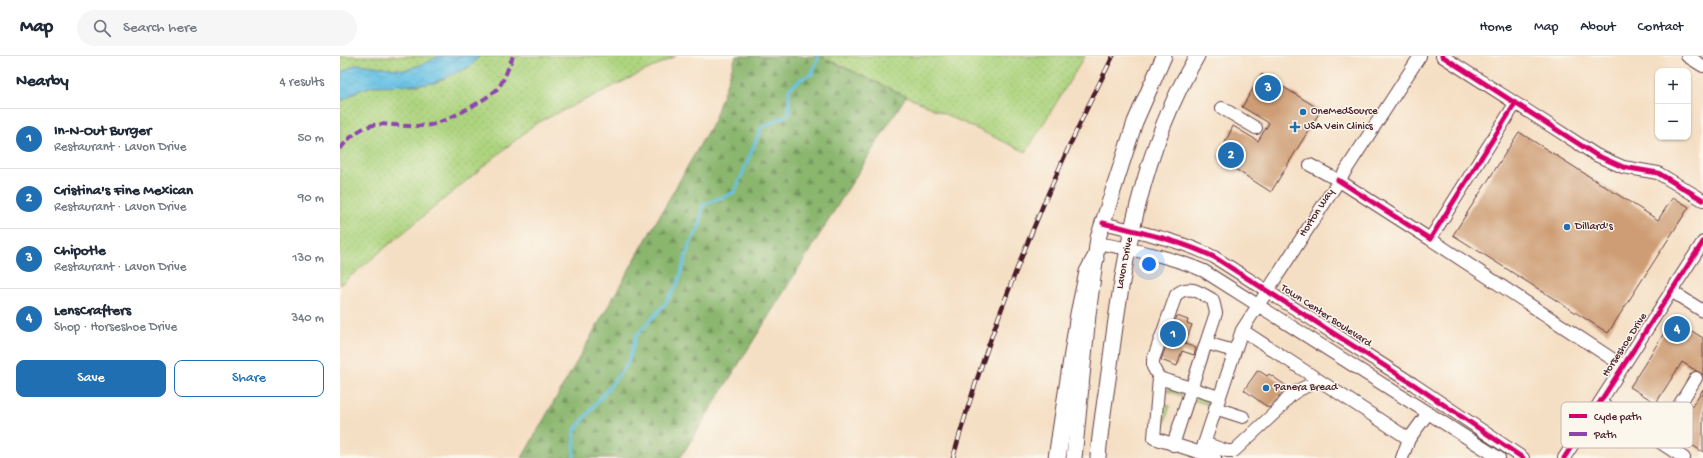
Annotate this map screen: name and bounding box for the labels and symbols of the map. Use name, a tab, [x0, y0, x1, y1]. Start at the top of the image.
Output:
pin: 3	[1255, 73, 1281, 103]
place label: OneMedSource	[1311, 106, 1378, 118]
marker: OneMedSource	[1298, 107, 1308, 117]
marker: USA Vein Clinics	[1289, 121, 1301, 133]
place label: USA Vein Clinics	[1304, 121, 1374, 133]
pin: 2	[1218, 140, 1244, 170]
street label: Horton Way	[1297, 186, 1337, 239]
place label: Dillard's	[1574, 221, 1614, 233]
marker: Dillard's	[1562, 222, 1572, 232]
street label: Lavon Drive	[1114, 236, 1136, 290]
your location	[1139, 254, 1159, 274]
street label: Town Center Boulevard	[1278, 282, 1375, 351]
street label: Horseshoe Drive	[1600, 311, 1650, 379]
pin: 4	[1664, 314, 1690, 344]
pin: 1	[1160, 319, 1186, 349]
place label: Panera Bread	[1273, 382, 1339, 394]
marker: Panera Bread	[1261, 383, 1271, 393]
legend	[1561, 402, 1693, 448]
text: Cycle path	[1594, 412, 1642, 424]
text: Path	[1593, 430, 1617, 442]

